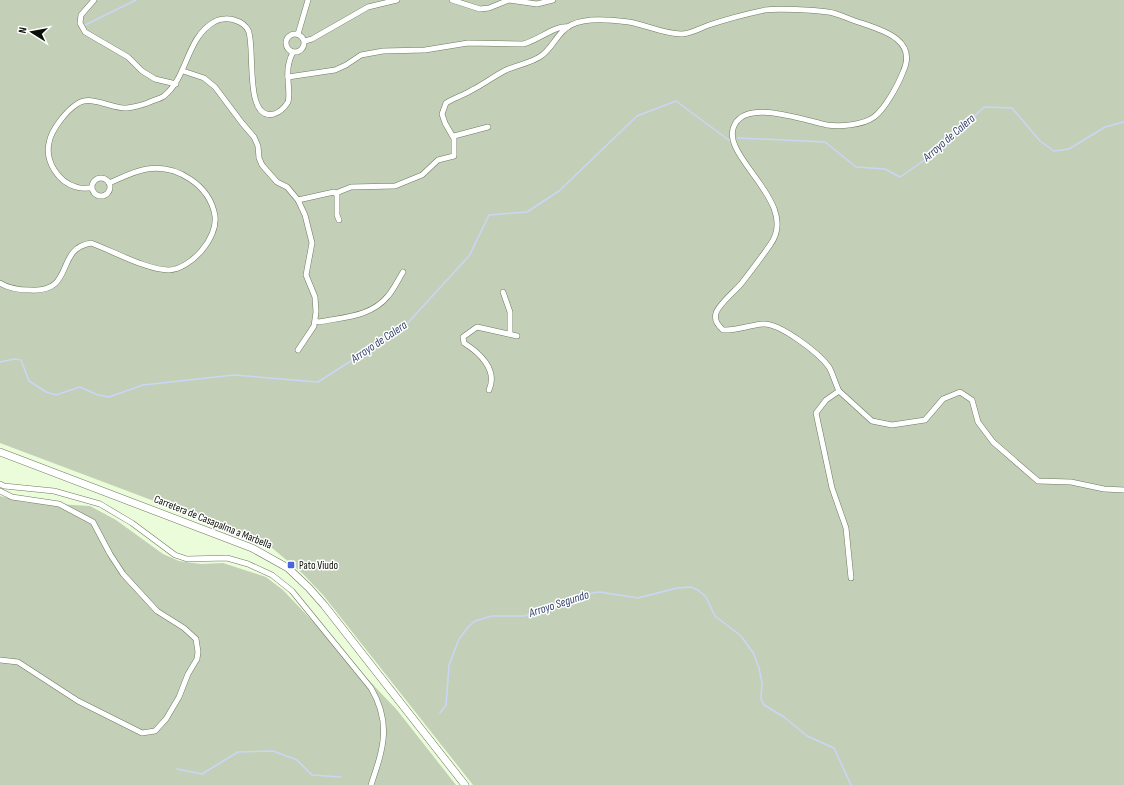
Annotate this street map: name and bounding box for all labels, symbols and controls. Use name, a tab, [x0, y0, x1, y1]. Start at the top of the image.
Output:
north arrow	[12, 12, 52, 52]
text: N	[16, 26, 30, 34]
water label: Arroyo de Calera	[919, 111, 978, 166]
water label: Arroyo de Calera	[347, 318, 410, 367]
street label: Carretera de Casapalma a Marbella	[152, 492, 274, 552]
place label: Pato Viudo	[299, 559, 338, 572]
marker: Pato Viudo	[286, 560, 296, 570]
water label: Arroyo Segundo	[526, 587, 591, 621]

